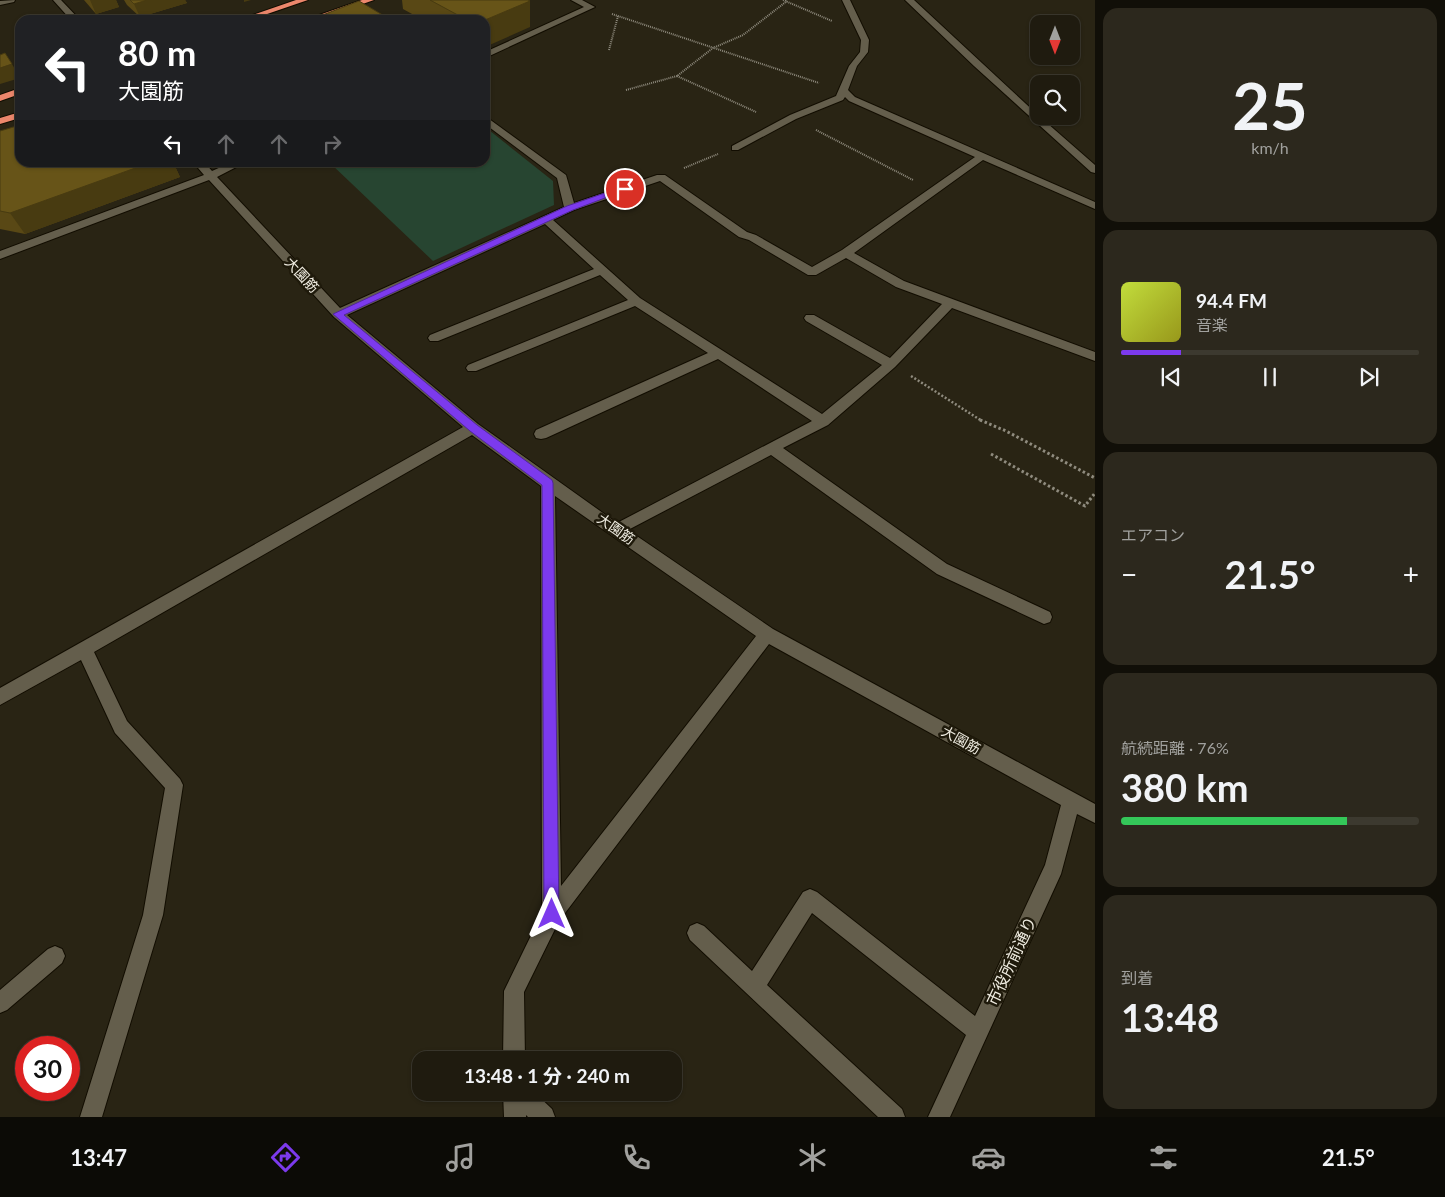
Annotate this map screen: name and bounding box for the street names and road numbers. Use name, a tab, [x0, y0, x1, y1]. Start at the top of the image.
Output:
street label: 大園筋	[282, 254, 323, 296]
street label: 大園筋	[594, 510, 638, 548]
street label: 大園筋	[939, 722, 984, 757]
street label: 市役所前通り	[982, 913, 1039, 1008]

